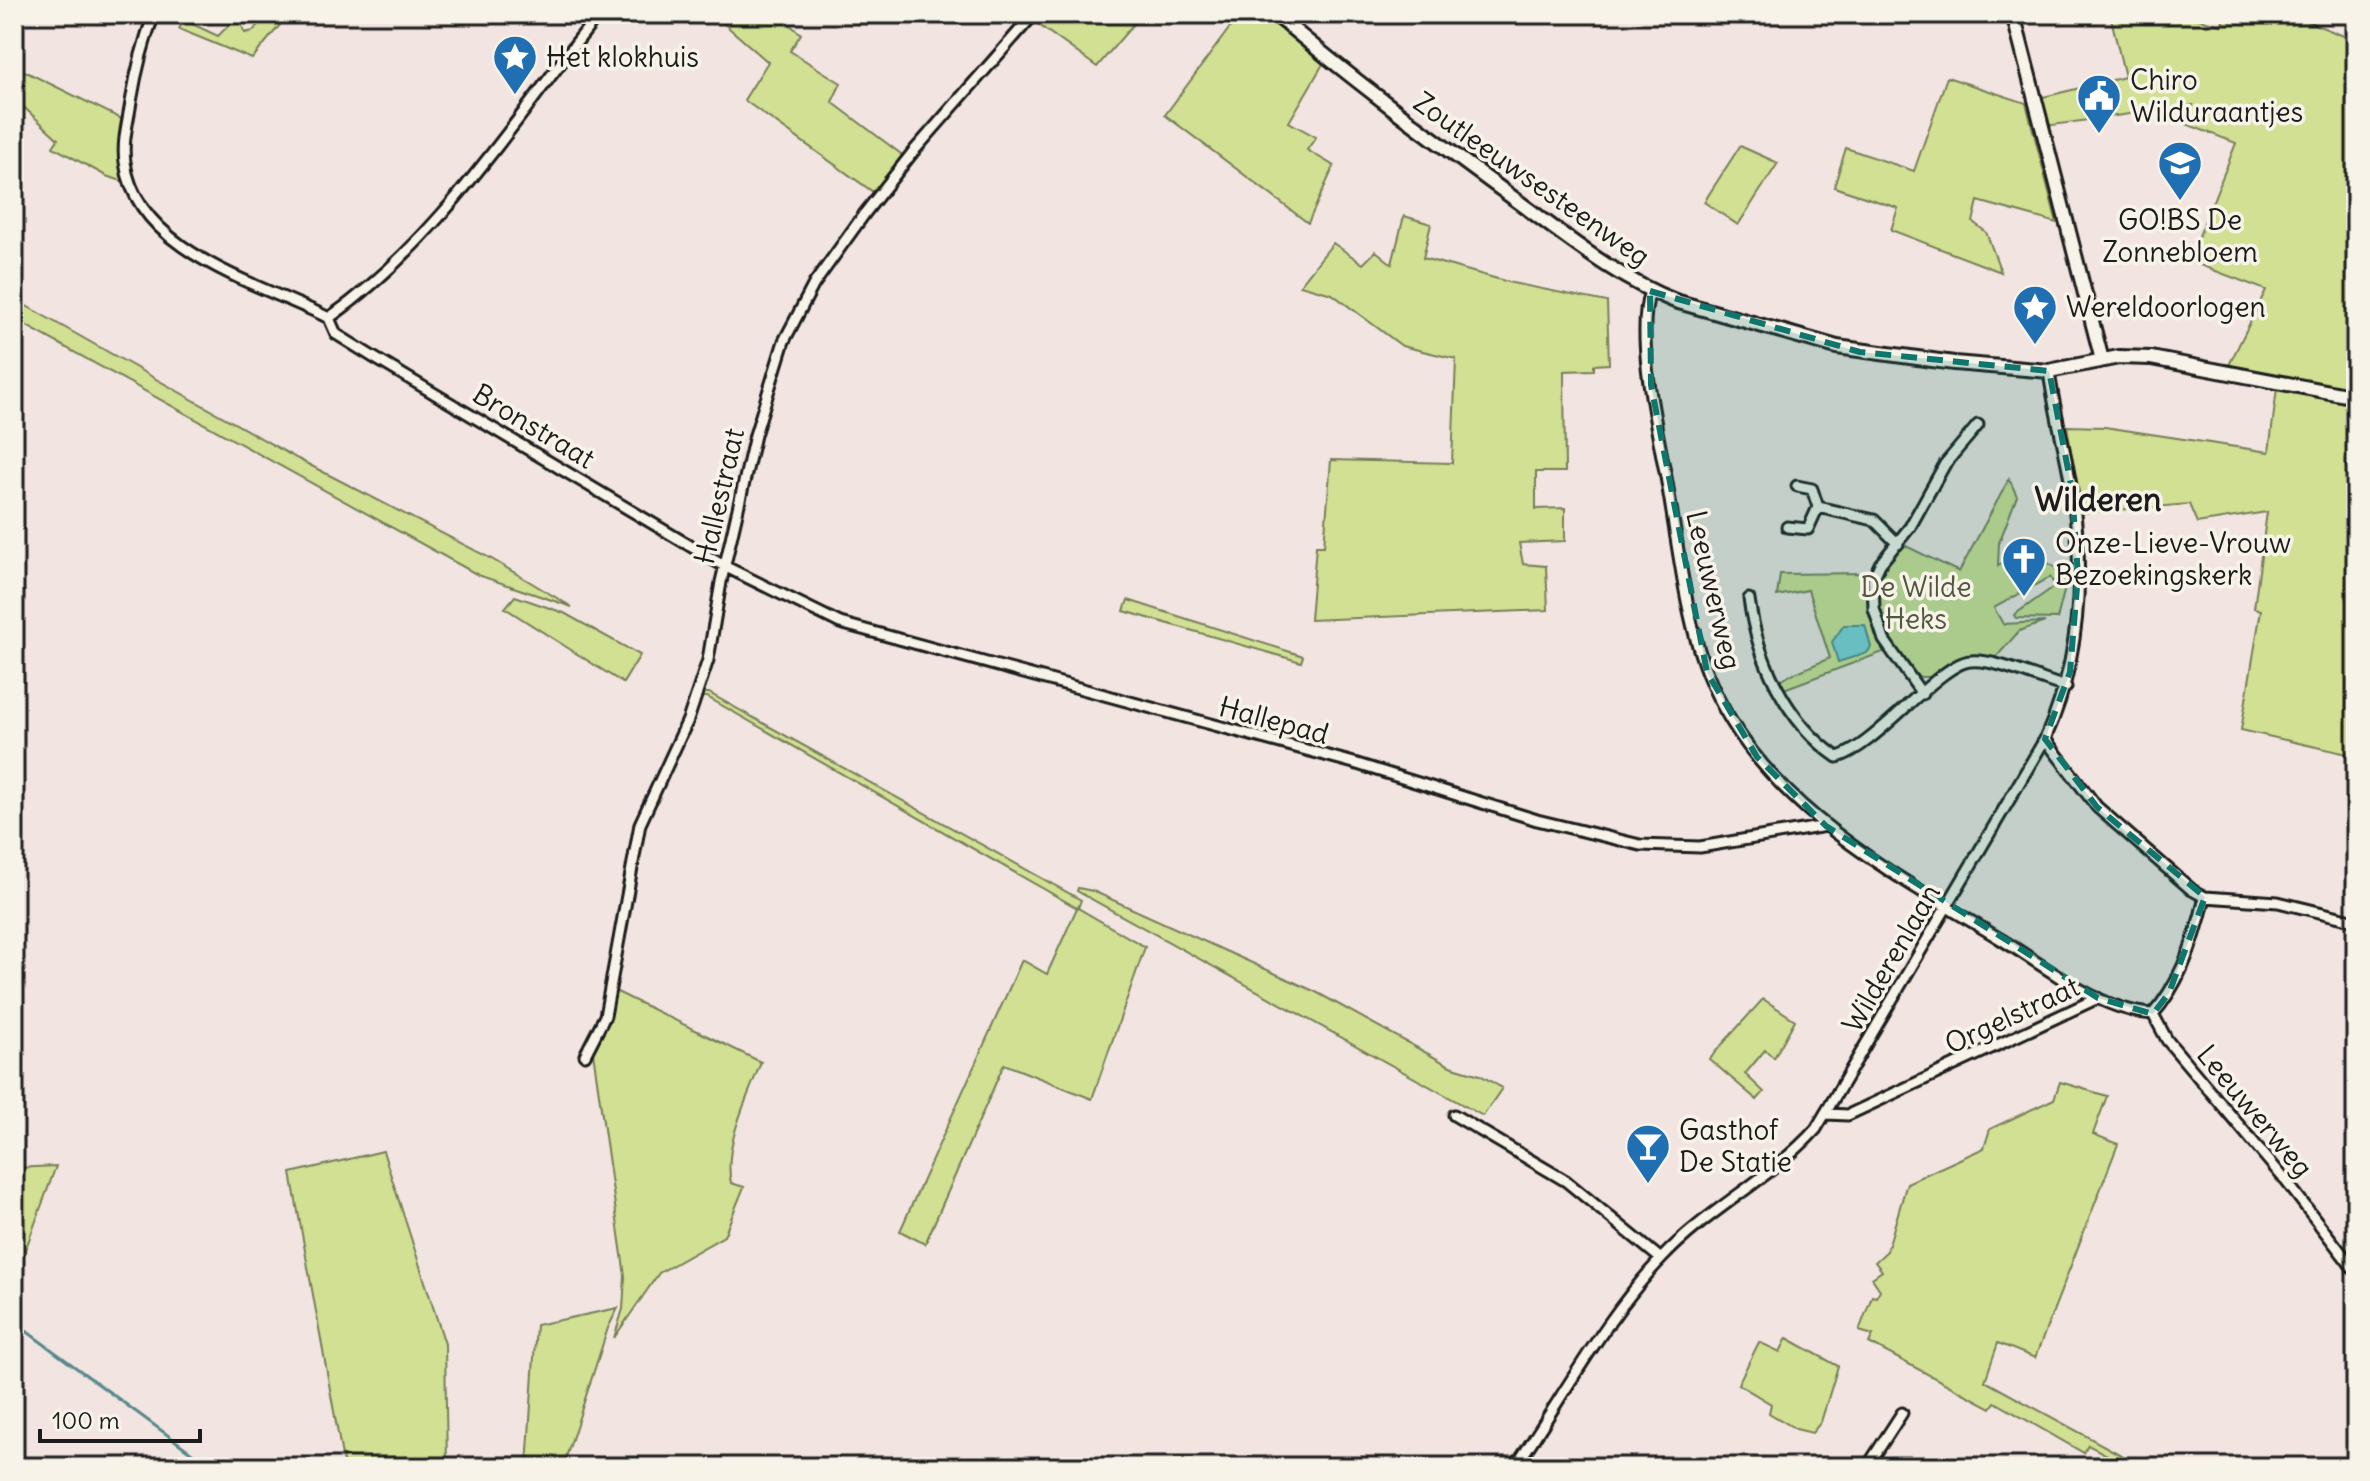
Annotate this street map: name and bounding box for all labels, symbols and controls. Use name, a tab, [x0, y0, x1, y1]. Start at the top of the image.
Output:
place icon: Het klokhuis	[491, 33, 539, 96]
place label: Het klokhuis	[546, 39, 699, 75]
place label: Chiro Wilduraantjes	[2130, 62, 2303, 130]
public building icon: Chiro Wilduraantjes	[2075, 72, 2123, 135]
street label: Zoutleeuwsesteenweg	[1407, 84, 1657, 274]
school or university icon: GO!BS De Zonnebloem	[2156, 139, 2204, 202]
place label: GO!BS De Zonnebloem	[2102, 202, 2258, 270]
place icon: Wereldoorlogen	[2011, 283, 2059, 346]
place label: Wereldoorlogen	[2066, 289, 2266, 325]
street label: Bronstraat	[466, 376, 602, 476]
street label: Hallestraat	[686, 425, 752, 567]
district label: Wilderen	[2034, 479, 2162, 520]
street label: Leeuwerweg	[1678, 507, 1750, 673]
place label: Onze-Lieve-Vrouw Bezoekingskerk	[2055, 525, 2291, 593]
church icon: Onze-Lieve-Vrouw Bezoekingskerk	[2000, 535, 2048, 598]
park label: De Wilde Heks	[1860, 569, 1972, 637]
street label: Hallepad	[1215, 688, 1333, 752]
street label: Wilderenlaan	[1834, 877, 1948, 1039]
street label: Orgelstraat	[1939, 968, 2085, 1062]
street label: Leeuwerweg	[2189, 1037, 2321, 1185]
place label: Gasthof De Statie	[1679, 1112, 1792, 1180]
bar icon: Gasthof De Statie	[1624, 1122, 1672, 1185]
scale bar	[40, 1393, 200, 1443]
text: 100 m	[52, 1405, 120, 1435]

